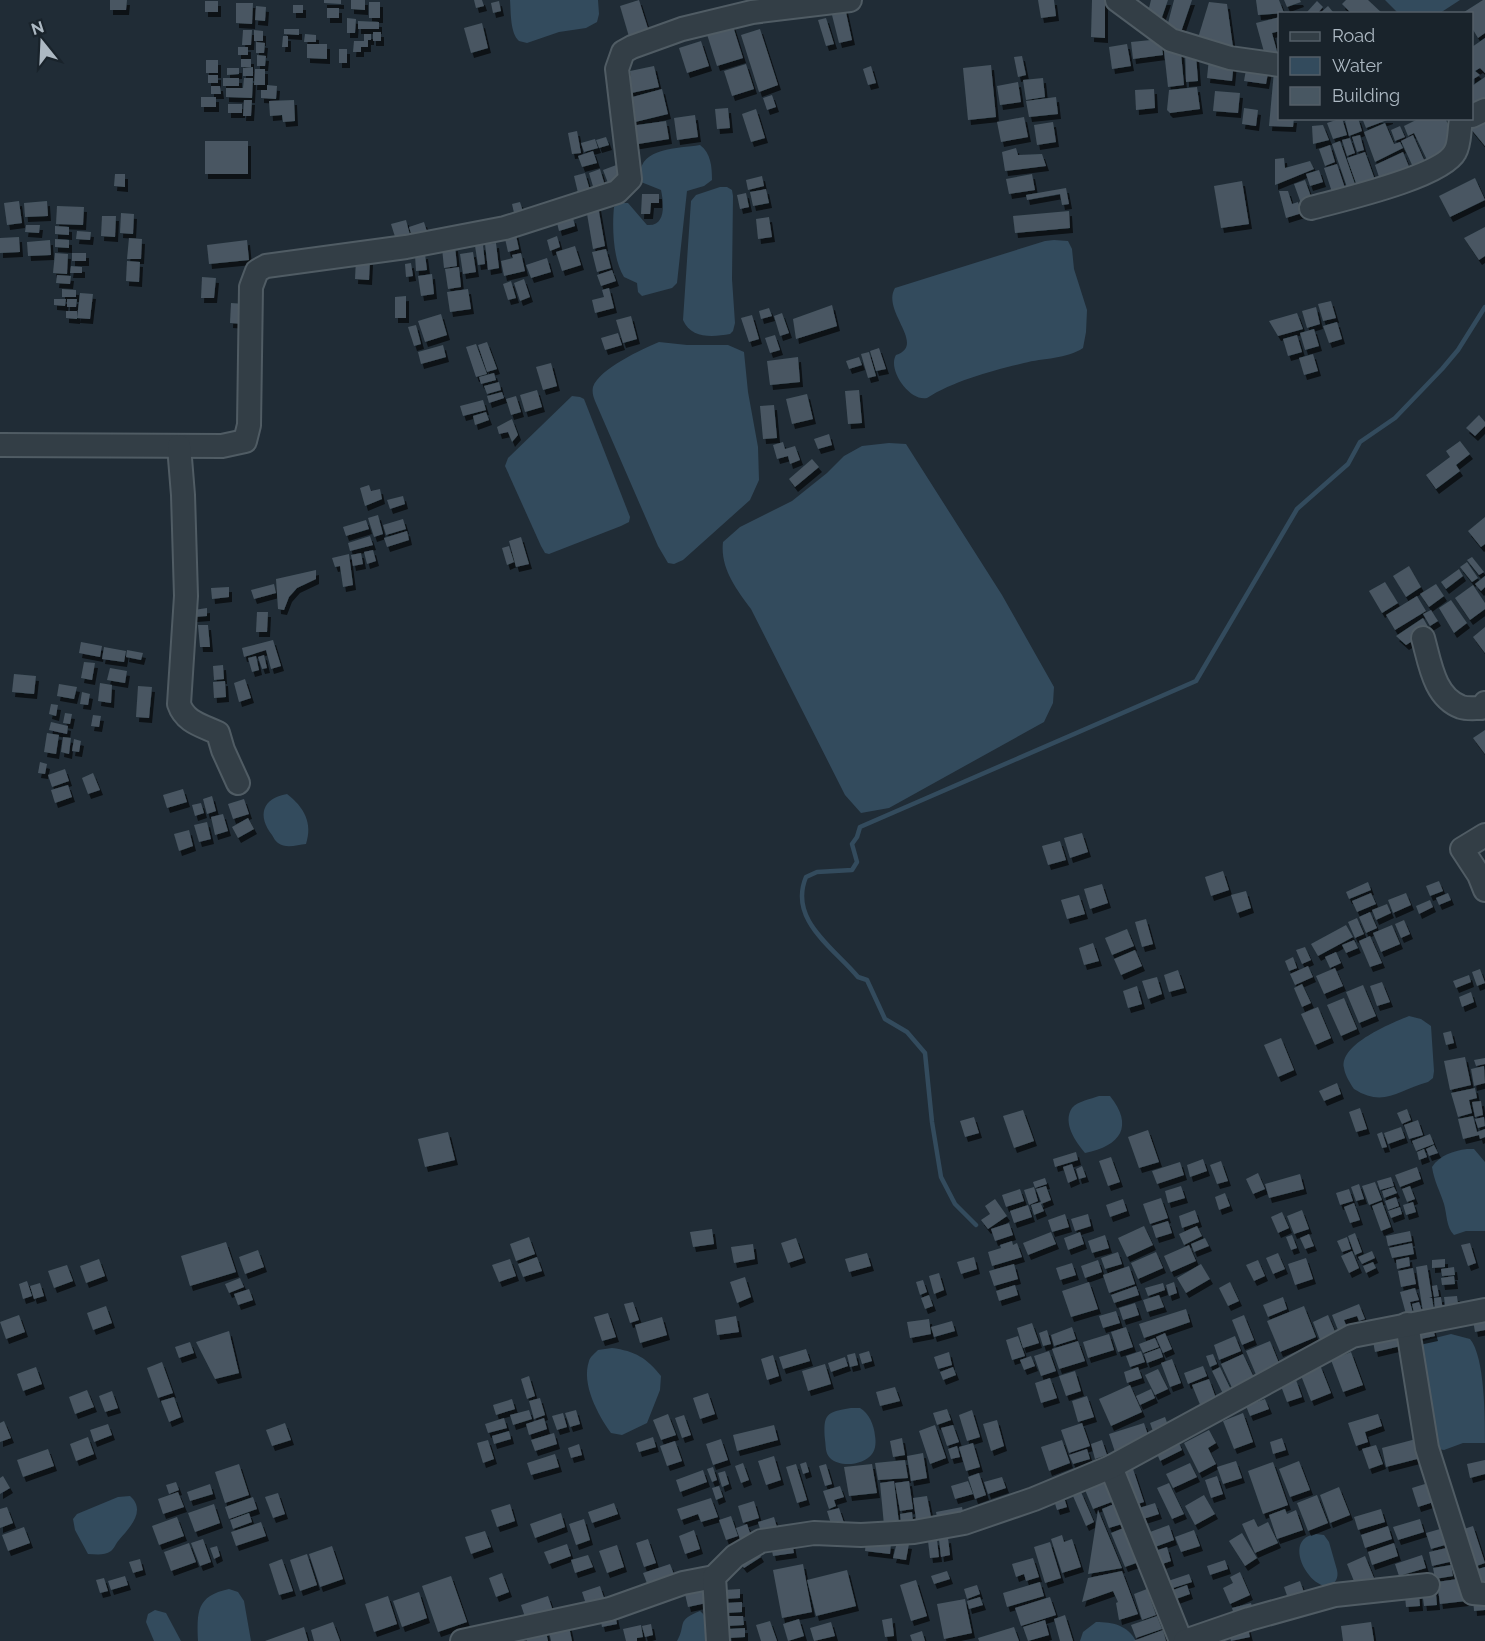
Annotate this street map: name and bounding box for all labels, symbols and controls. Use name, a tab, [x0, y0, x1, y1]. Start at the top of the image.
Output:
north arrow	[12, 12, 72, 72]
legend	[1278, 12, 1473, 120]
text: N	[29, 17, 46, 39]
text: Road	[1332, 25, 1375, 46]
text: Water	[1332, 55, 1383, 76]
text: Building	[1332, 85, 1400, 106]

